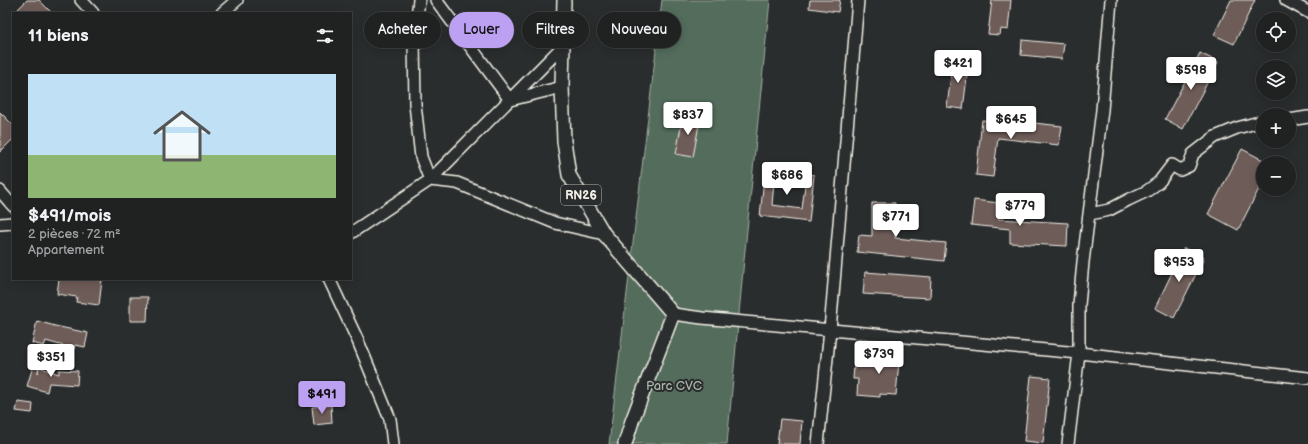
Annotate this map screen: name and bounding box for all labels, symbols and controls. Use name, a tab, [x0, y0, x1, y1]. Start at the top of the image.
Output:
chip: Acheter	[364, 12, 441, 48]
chip: Louer	[449, 12, 514, 48]
chip: Filtres	[522, 12, 589, 48]
chip: Nouveau	[597, 12, 681, 48]
map controls	[1256, 12, 1296, 196]
button: locate	[1256, 12, 1296, 52]
icon: filters	[314, 25, 336, 47]
text: 11 biens	[28, 26, 89, 46]
pin: $421	[934, 50, 982, 84]
text: $421	[943, 55, 973, 71]
pin: $598	[1167, 57, 1215, 91]
button: layers	[1256, 60, 1296, 100]
text: $598	[1175, 62, 1207, 78]
icon: home	[146, 100, 218, 172]
pin: $837	[664, 102, 712, 136]
pin: $645	[987, 106, 1035, 140]
text: $837	[672, 107, 704, 123]
button: +	[1256, 108, 1296, 148]
text: $645	[995, 111, 1027, 127]
button: −	[1256, 156, 1296, 196]
pin: $686	[763, 162, 811, 196]
text: $686	[771, 167, 803, 183]
road number: RN26	[561, 185, 601, 205]
pin: $779	[996, 193, 1044, 227]
text: $779	[1005, 198, 1035, 214]
pin: $771	[872, 204, 920, 238]
text: $491/mois	[28, 206, 111, 226]
text: $771	[882, 209, 910, 225]
text: 2 pièces · 72 m²	[28, 226, 121, 242]
text: Appartement	[28, 242, 104, 258]
pin: $953	[1155, 249, 1203, 283]
text: $953	[1163, 254, 1195, 270]
pin: $739	[855, 341, 903, 375]
pin: $351	[27, 344, 75, 378]
text: $739	[864, 346, 894, 362]
text: $351	[36, 349, 66, 365]
park label: Parc CVC	[646, 378, 702, 394]
pin: $491	[298, 381, 346, 415]
text: $491	[307, 386, 337, 402]

